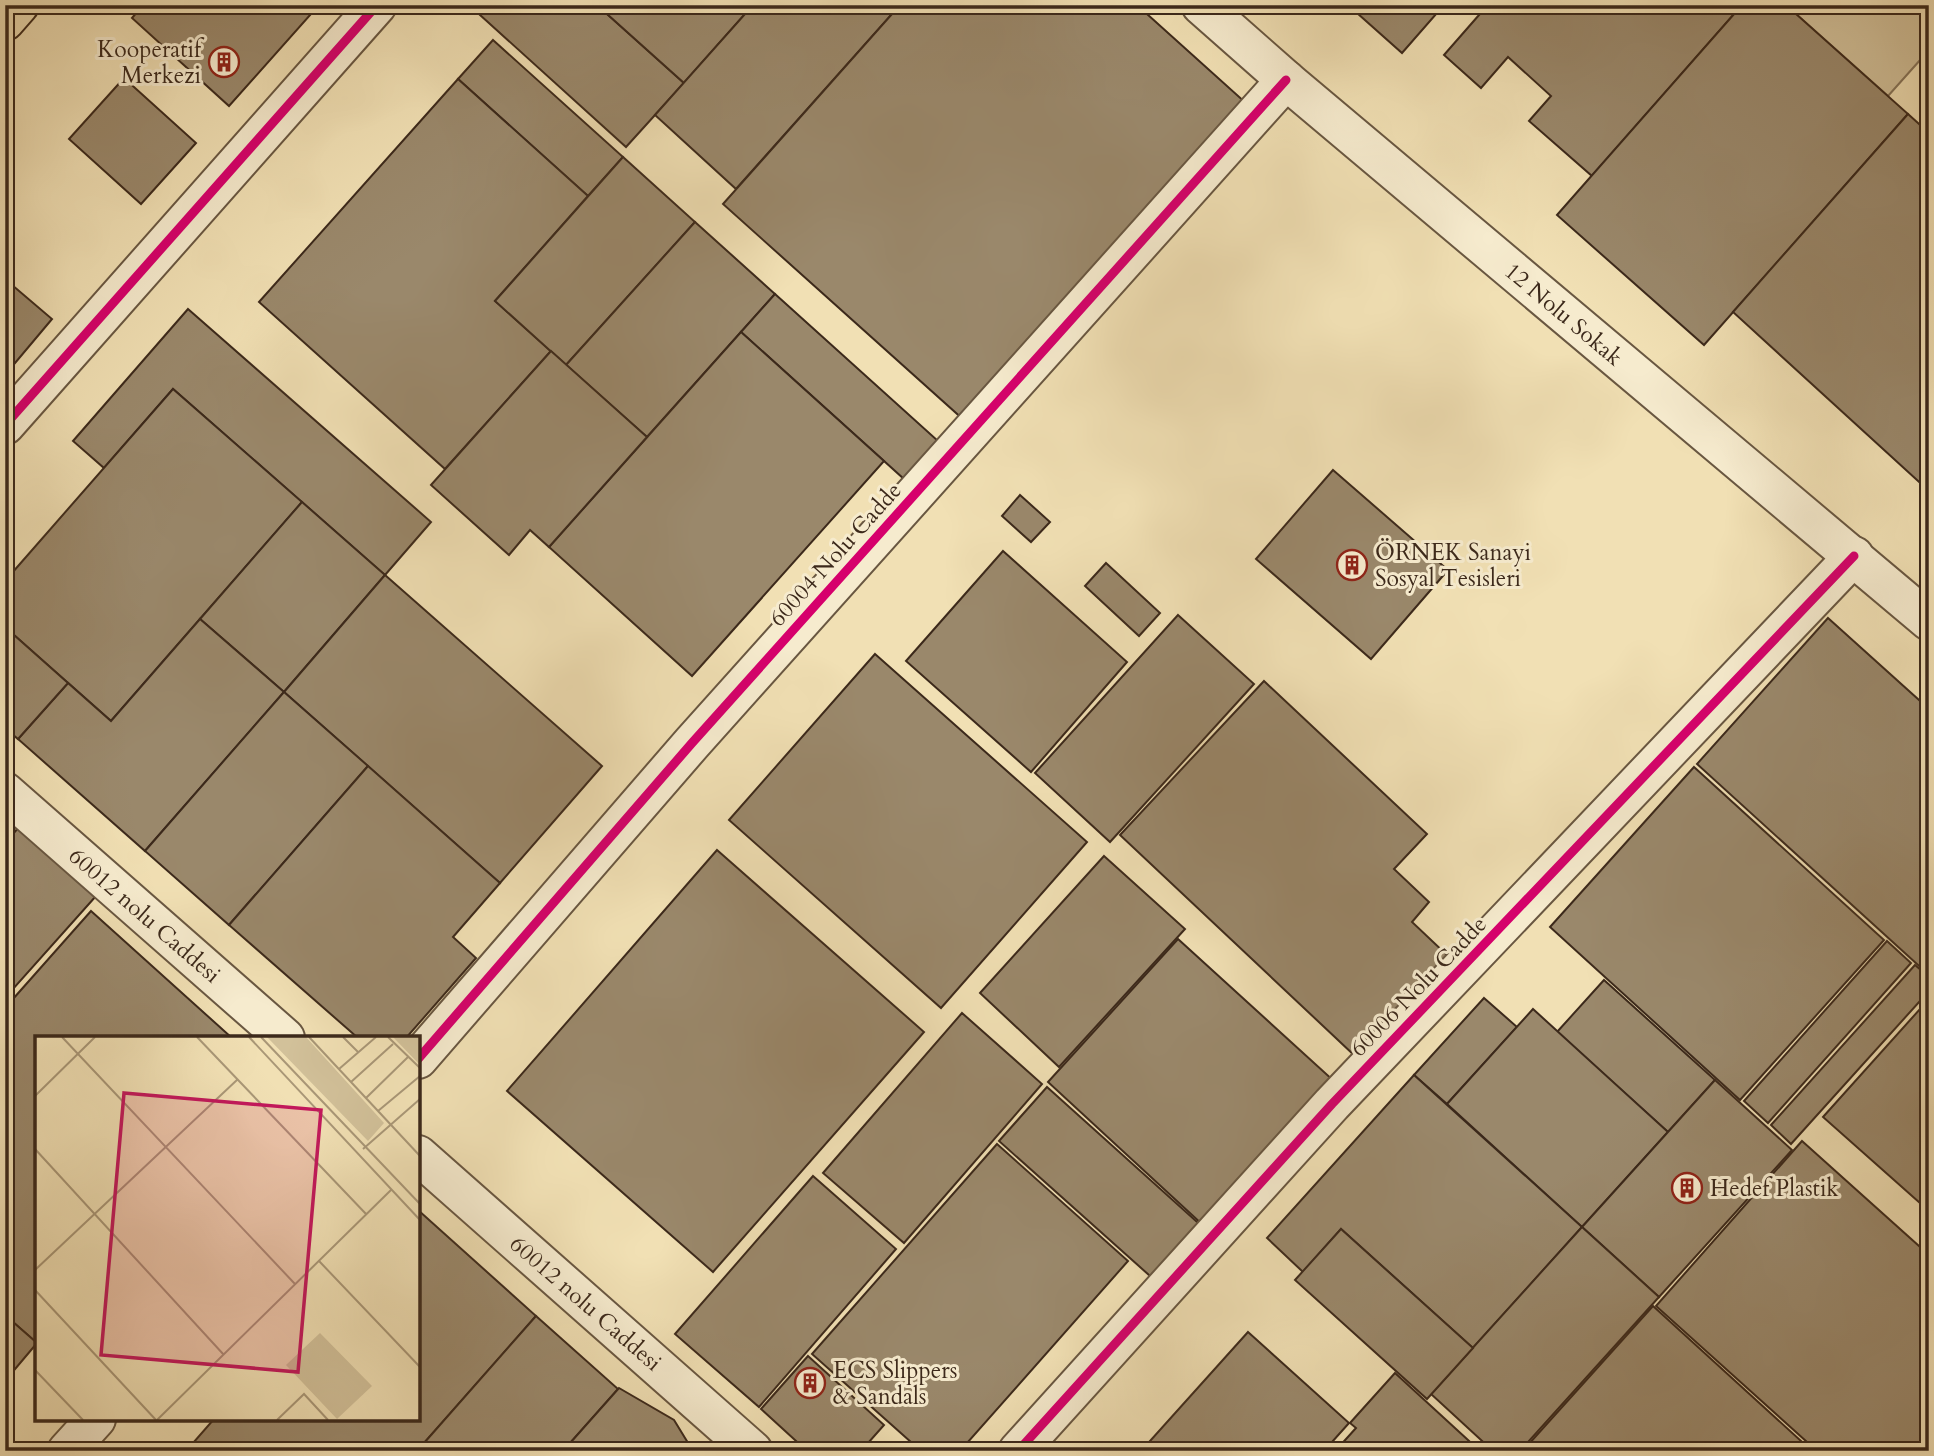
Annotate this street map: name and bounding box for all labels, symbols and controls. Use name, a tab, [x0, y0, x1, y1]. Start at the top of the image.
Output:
place label: Kooperatif Merkezi	[97, 34, 205, 91]
building icon: Kooperatif Merkezi	[207, 45, 241, 79]
street label: 12 Nolu Sokak	[1498, 256, 1630, 373]
street label: 60004 Nolu Cadde	[762, 476, 909, 633]
place label: ÖRNEK Sanayi Sosyal Tesisleri	[1375, 537, 1531, 594]
building icon: ÖRNEK Sanayi Sosyal Tesisleri	[1335, 548, 1369, 582]
street label: 60012 nolu Caddesi	[62, 841, 227, 990]
street label: 60006 Nolu Cadde	[1343, 909, 1494, 1063]
inset map	[35, 1036, 420, 1421]
building icon: Hedef Plastik	[1670, 1171, 1704, 1205]
place label: Hedef Plastik	[1710, 1173, 1839, 1204]
street label: 60012 nolu Caddesi	[503, 1229, 668, 1378]
place label: ECS Slippers & Sandals	[833, 1355, 957, 1412]
building icon: ECS Slippers & Sandals	[793, 1366, 827, 1400]

